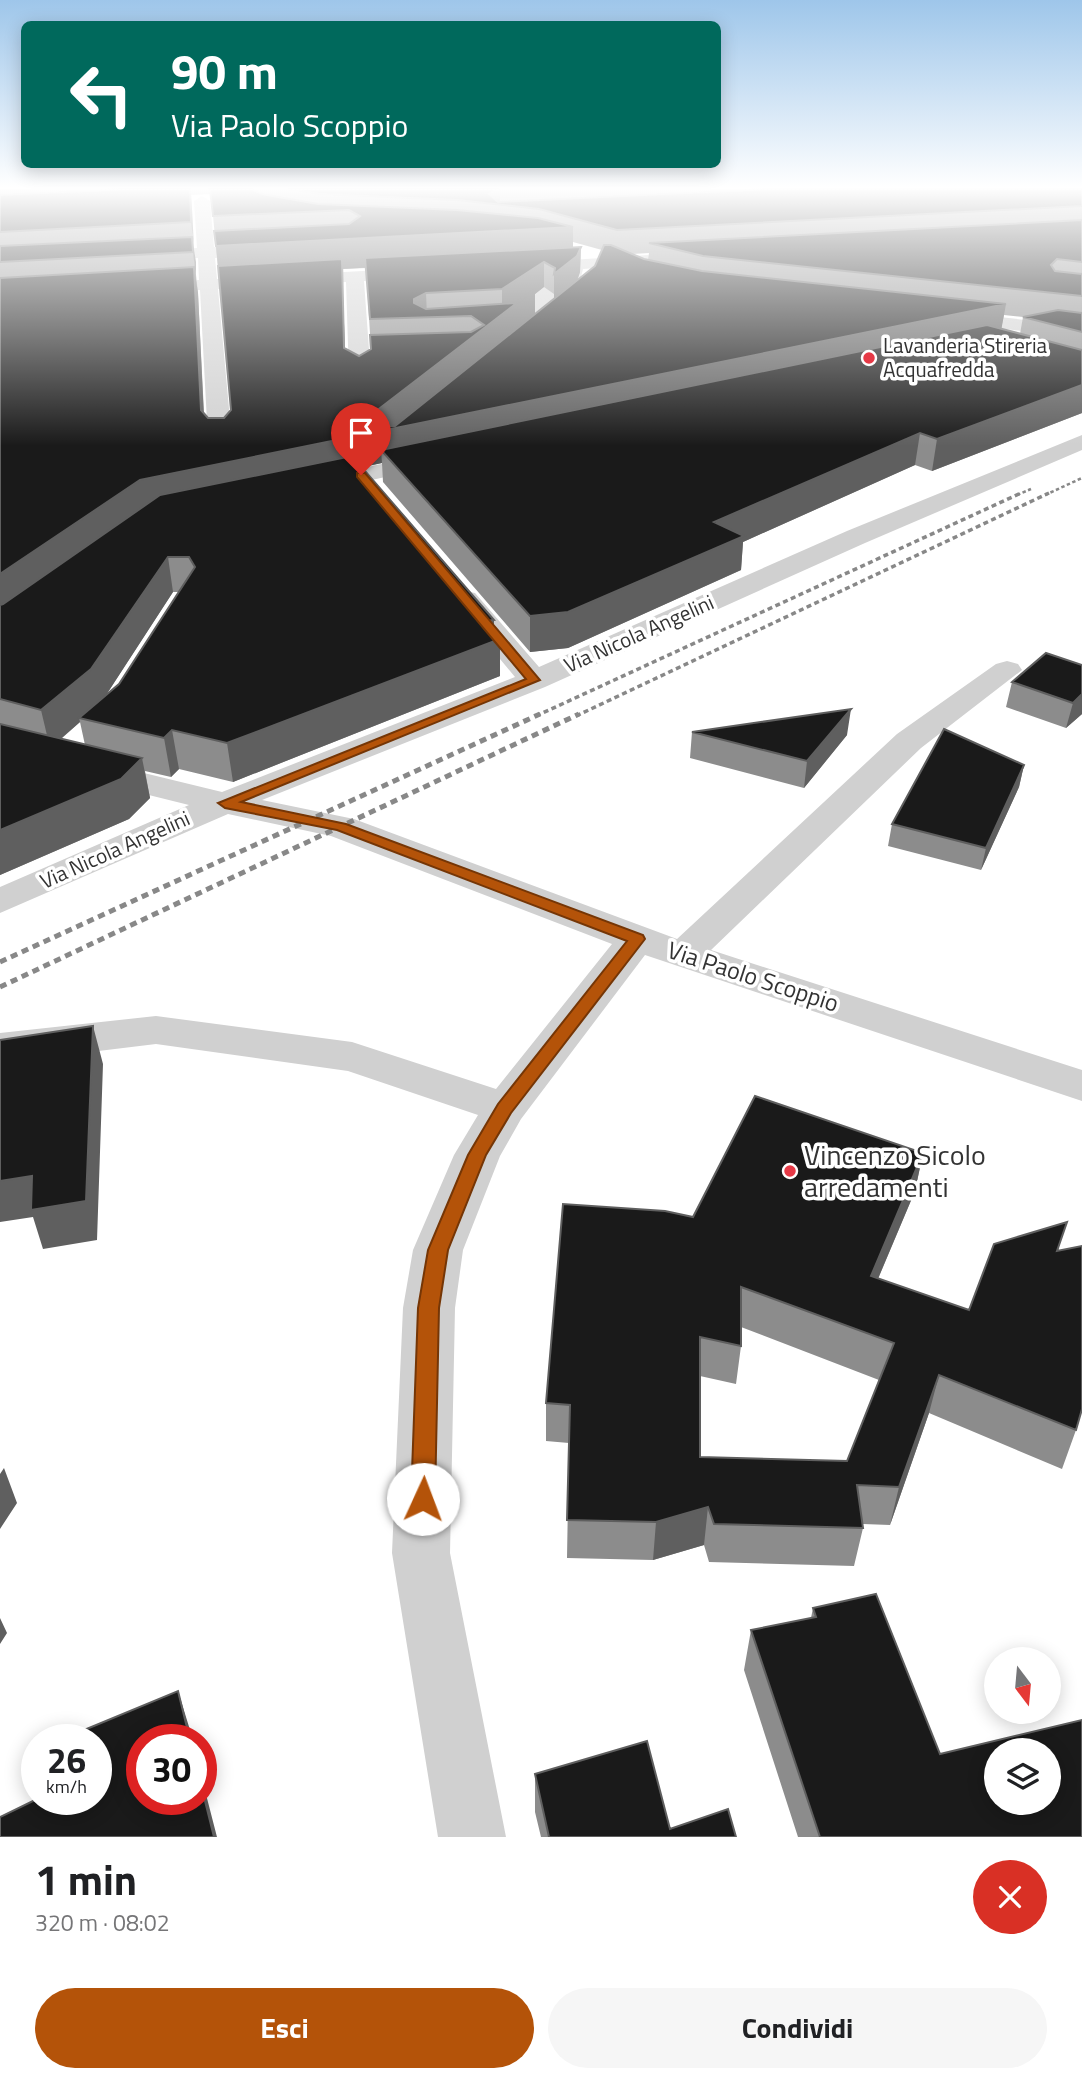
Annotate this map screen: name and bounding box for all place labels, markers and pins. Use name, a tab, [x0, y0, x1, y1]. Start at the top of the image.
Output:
place label: Lavanderia Stireria Acquafredda	[883, 329, 1048, 385]
marker: Lavanderia Stireria Acquafredda	[861, 350, 877, 366]
pin	[331, 403, 391, 475]
place label: Vincenzo Sicolo arredamenti	[804, 1133, 986, 1208]
marker: Vincenzo Sicolo arredamenti	[782, 1163, 798, 1179]

